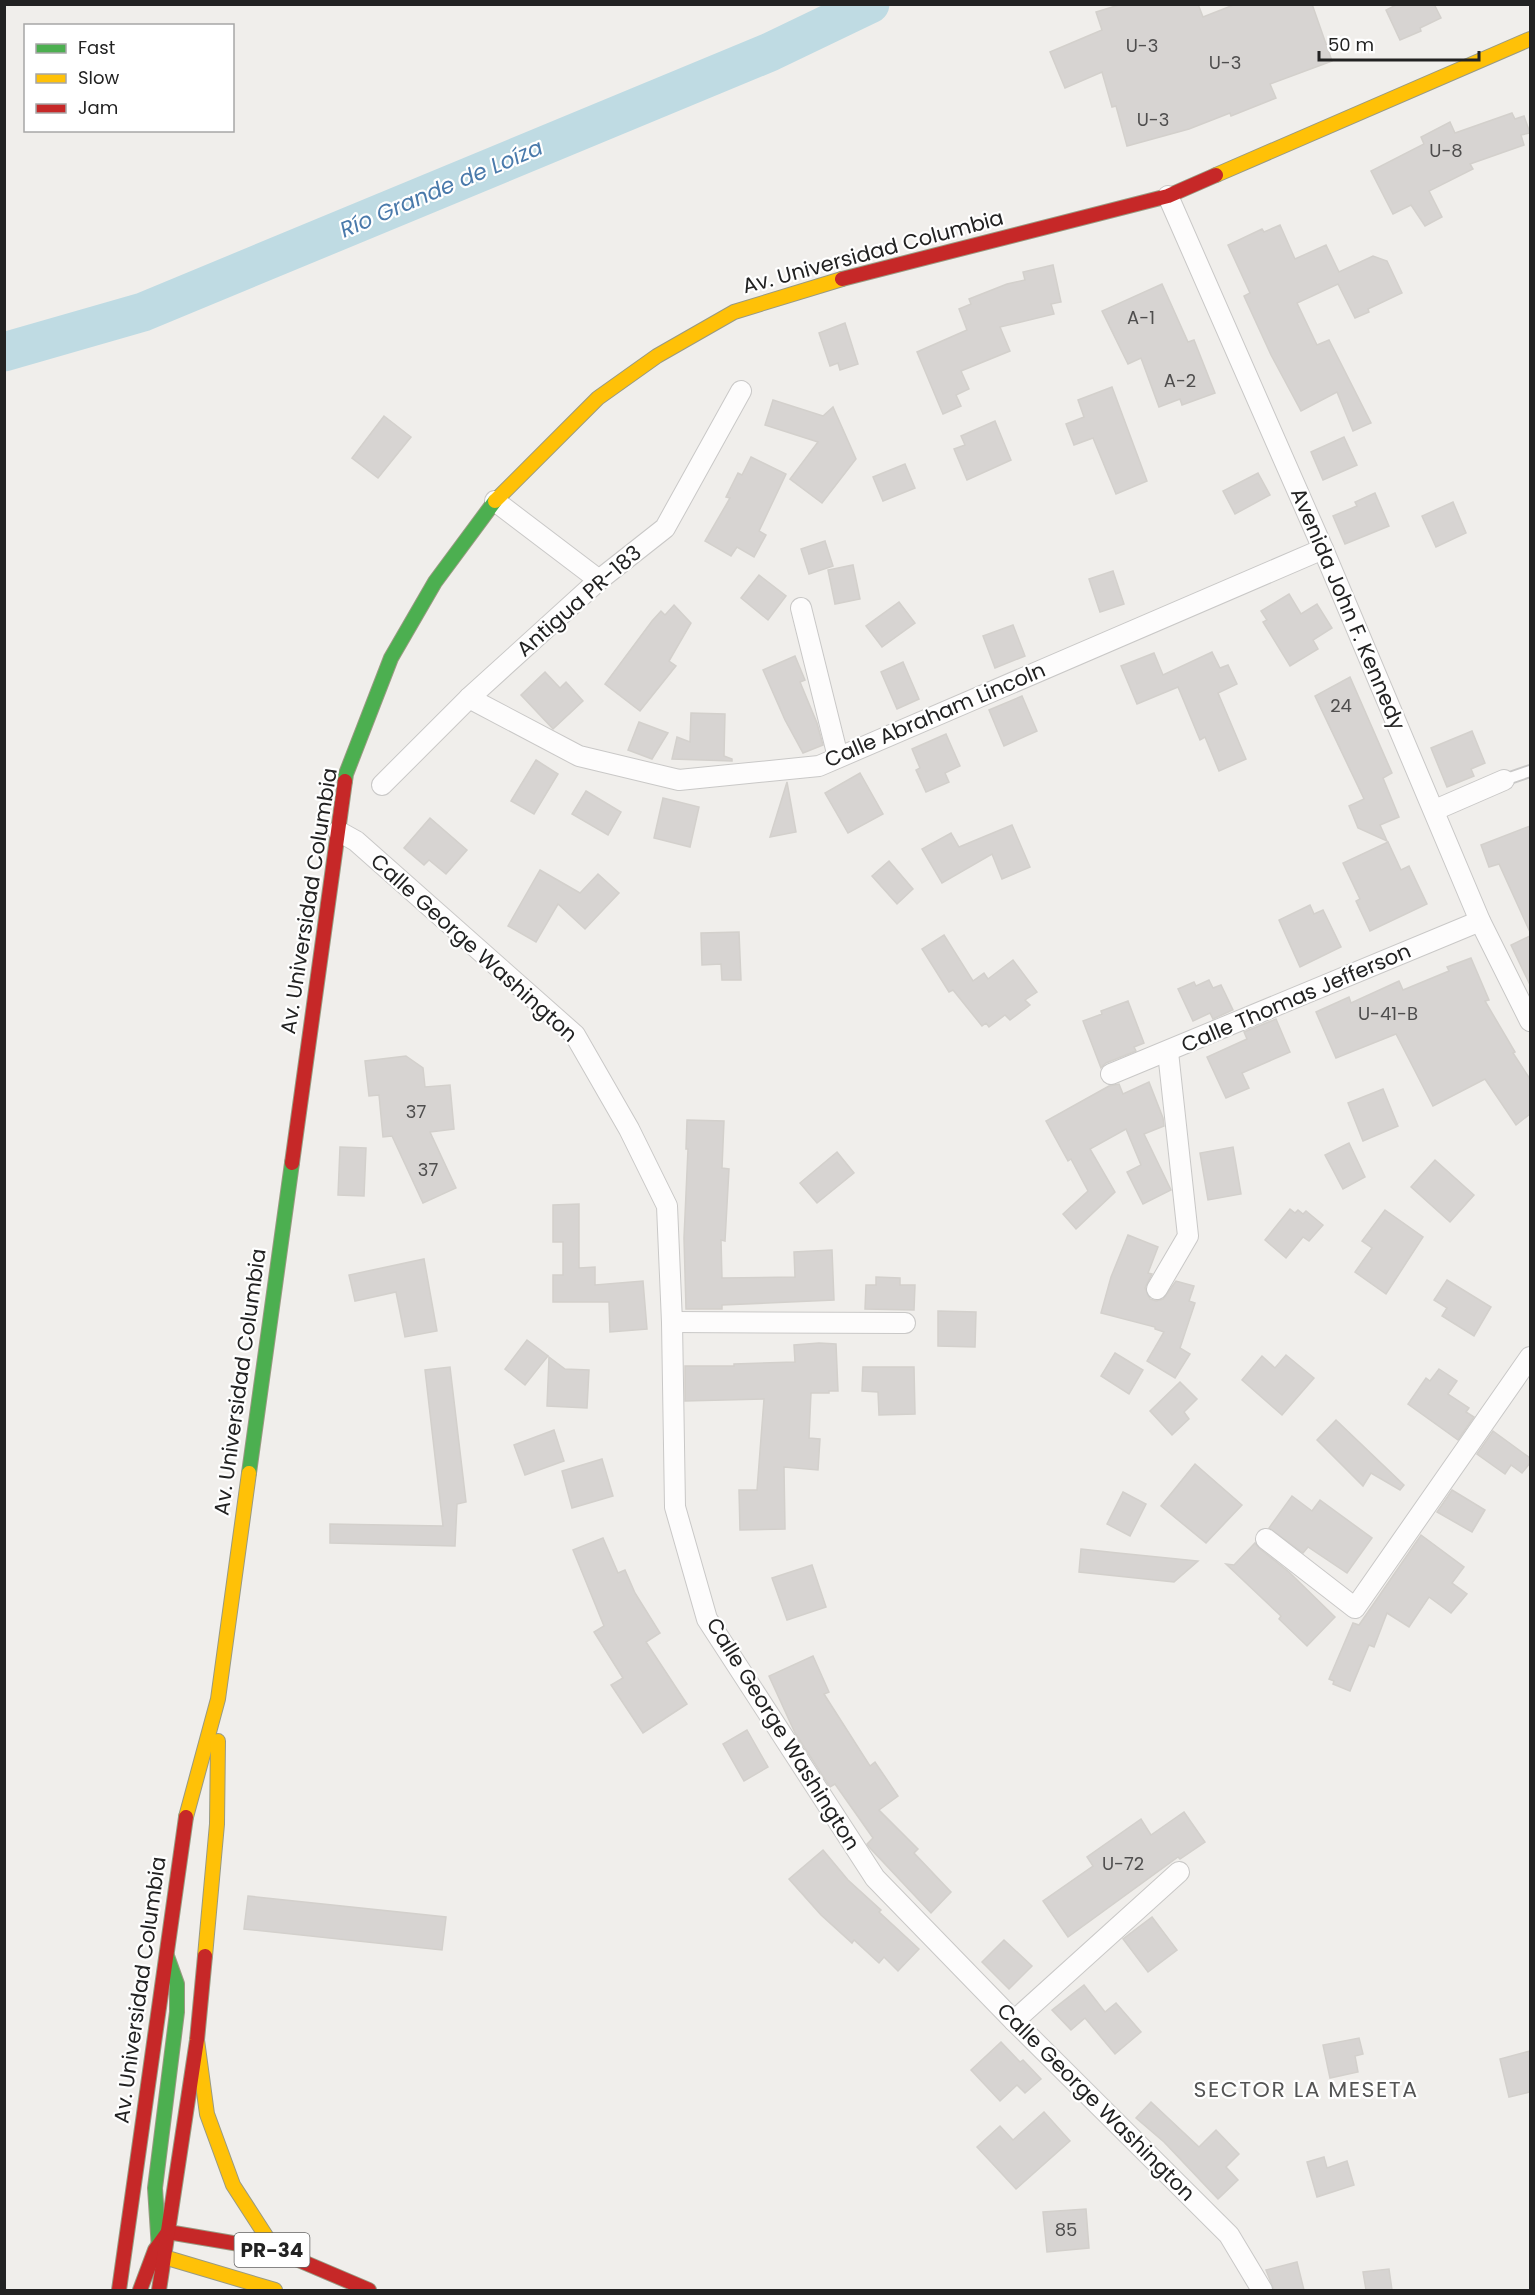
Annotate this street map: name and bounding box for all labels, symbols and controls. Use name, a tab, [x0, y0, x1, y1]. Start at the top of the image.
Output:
legend	[24, 24, 234, 132]
scale bar	[1319, 24, 1480, 62]
text: 50 m	[1328, 32, 1374, 57]
house number: U-3	[1126, 33, 1158, 58]
text: Fast	[78, 35, 115, 60]
house number: U-3	[1209, 50, 1241, 75]
text: Slow	[78, 65, 120, 90]
text: Jam	[78, 95, 118, 120]
house number: U-3	[1137, 107, 1169, 132]
water label: Río Grande de Loíza	[335, 132, 548, 245]
house number: U-8	[1429, 138, 1463, 163]
street label: Av. Universidad Columbia	[739, 203, 1007, 300]
house number: A-1	[1127, 305, 1155, 330]
house number: A-2	[1164, 368, 1196, 393]
street label: Avenida John F. Kennedy	[1284, 483, 1413, 735]
street label: Antigua PR-183	[510, 538, 647, 663]
street label: Calle Abraham Lincoln	[820, 655, 1050, 774]
house number: 24	[1330, 693, 1352, 718]
street label: Av. Universidad Columbia	[273, 766, 344, 1036]
street label: Calle George Washington	[365, 847, 584, 1048]
street label: Calle Thomas Jefferson	[1177, 936, 1415, 1059]
house number: U-41-B	[1358, 1001, 1418, 1026]
house number: 37	[406, 1099, 426, 1124]
house number: 37	[418, 1157, 438, 1182]
street label: Av. Universidad Columbia	[206, 1247, 273, 1517]
street label: Calle George Washington	[700, 1612, 867, 1856]
house number: U-72	[1102, 1851, 1144, 1876]
street label: Av. Universidad Columbia	[106, 1855, 173, 2125]
street label: Calle George Washington	[991, 1996, 1202, 2207]
district label: SECTOR LA MESETA	[1194, 2074, 1419, 2105]
house number: 85	[1055, 2217, 1077, 2242]
road number: PR-34	[234, 2233, 310, 2267]

